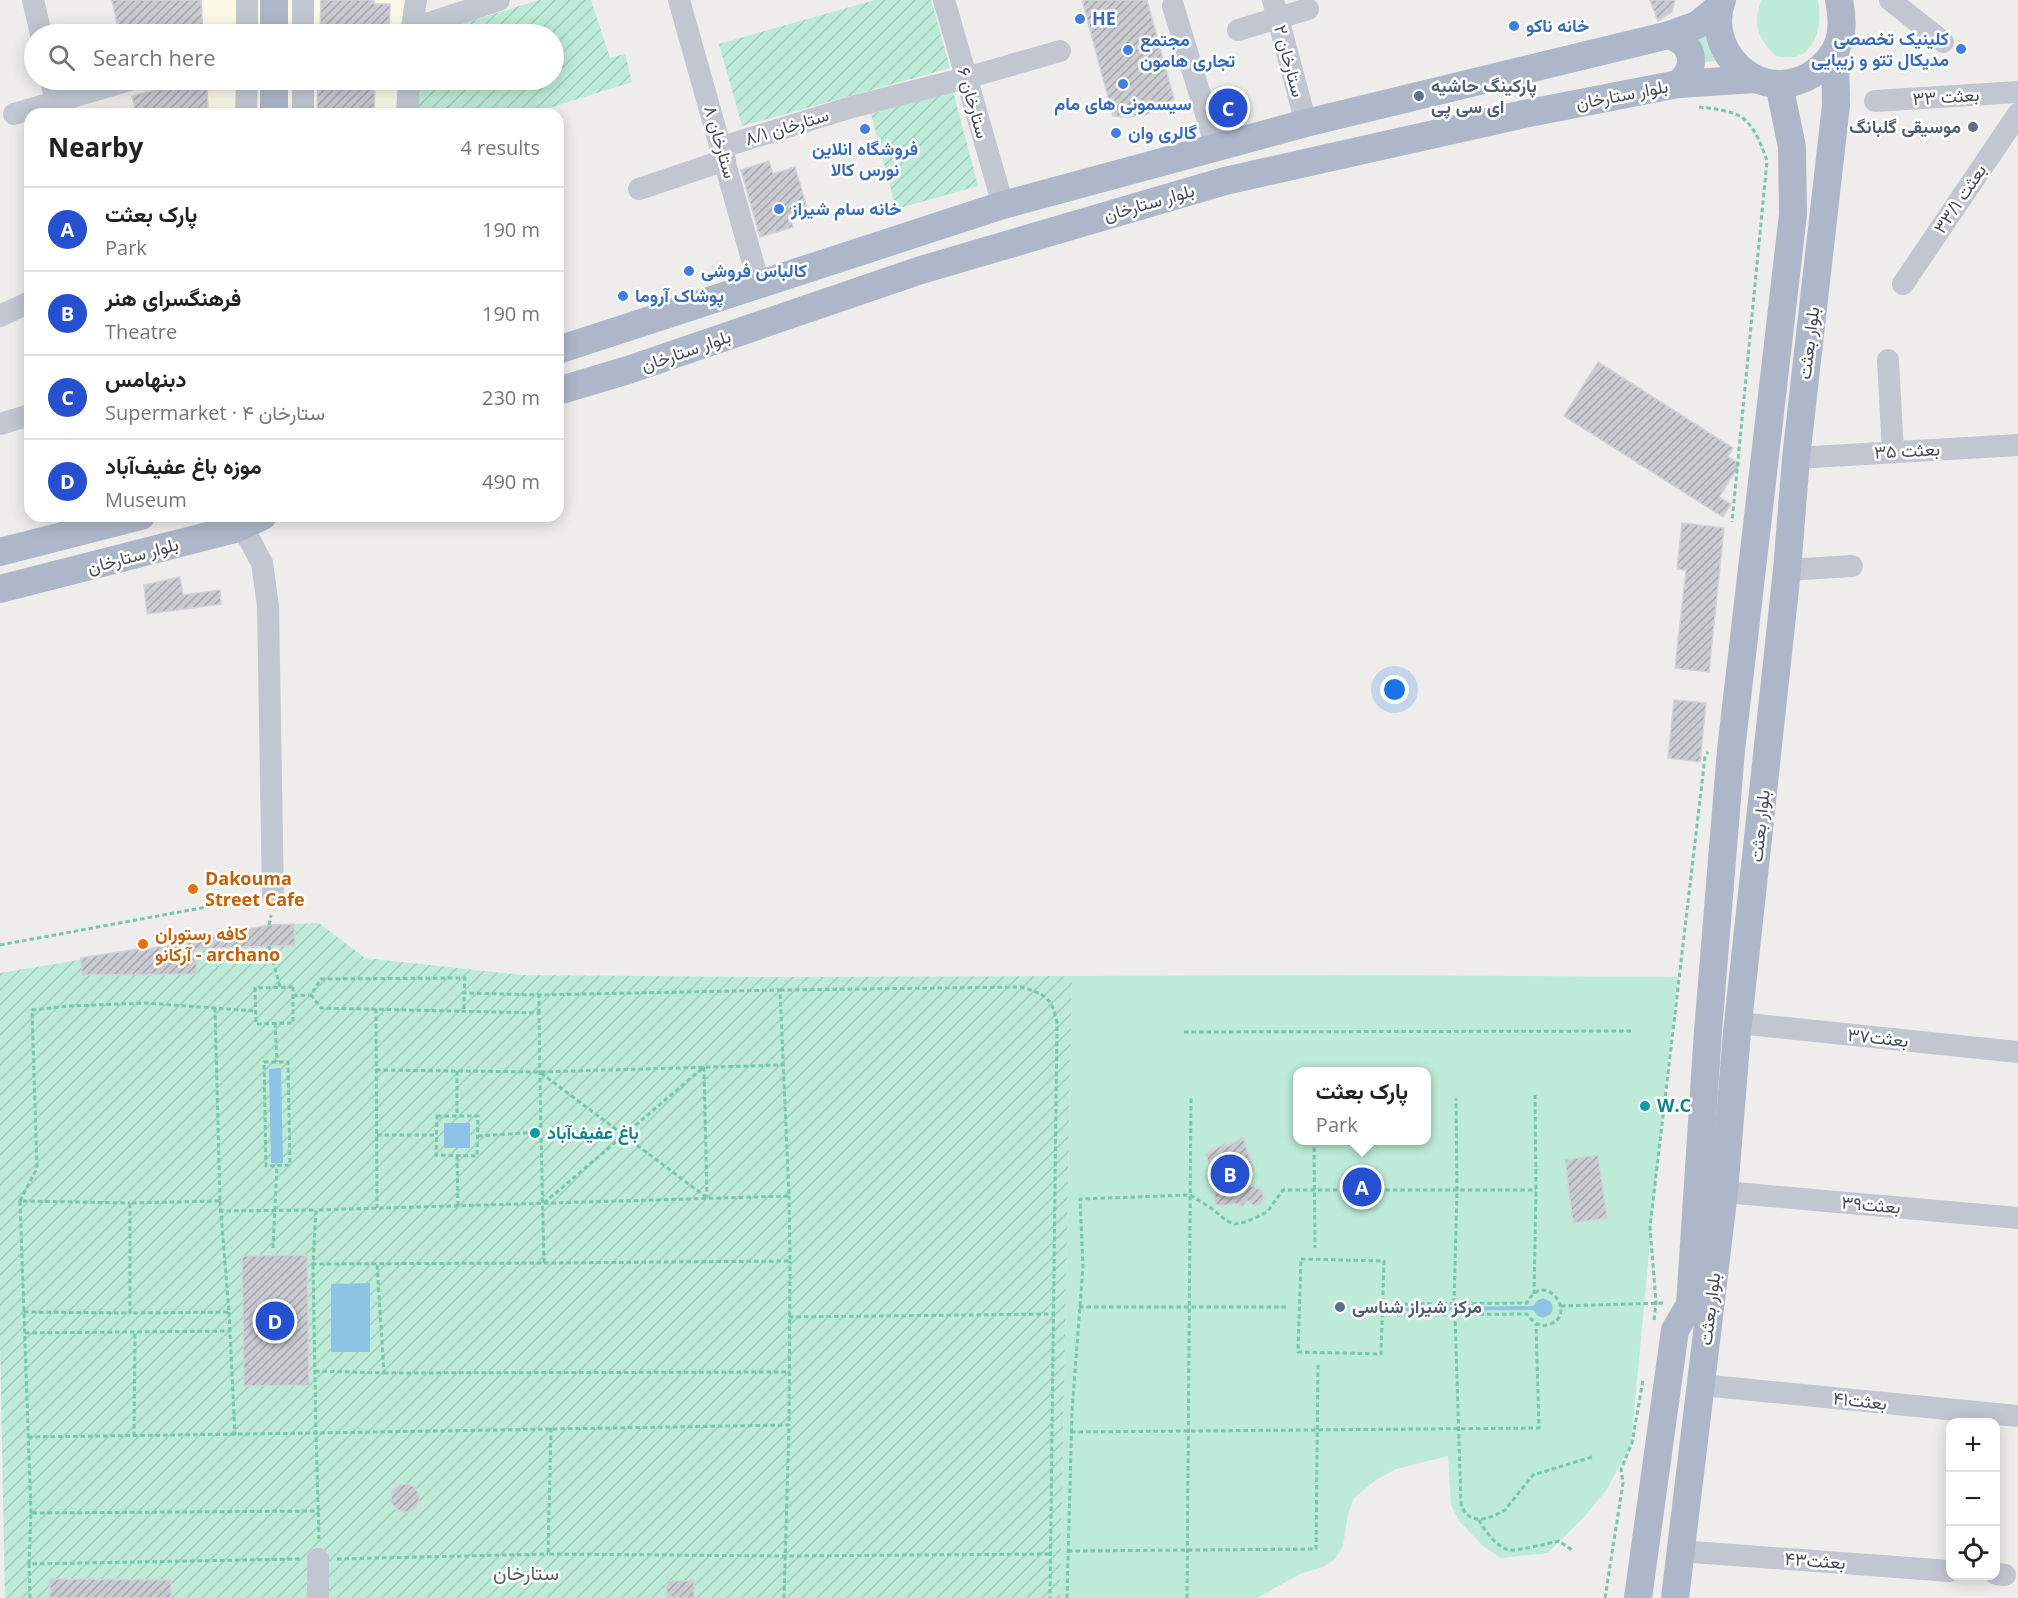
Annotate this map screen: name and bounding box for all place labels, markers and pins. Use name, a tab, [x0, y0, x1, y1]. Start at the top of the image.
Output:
place label: HE	[1092, 6, 1116, 30]
marker: HE	[1073, 12, 1087, 26]
place label: خانه ناکو	[1526, 13, 1589, 37]
marker: خانه ناکو	[1507, 19, 1521, 33]
place label: کلینیک تخصصی مدیکال تتو و زیبایی	[1811, 26, 1949, 71]
place label: مجتمع تجاری هامون	[1140, 27, 1235, 72]
marker: کلینیک تخصصی مدیکال تتو و زیبایی	[1954, 42, 1968, 56]
marker: مجتمع تجاری هامون	[1121, 43, 1135, 57]
place label: پارکینگ حاشیه ای سی پی	[1431, 73, 1537, 119]
marker: سیسمونی های مام	[1116, 77, 1130, 91]
pin: C	[1208, 86, 1248, 130]
marker: پارکینگ حاشیه ای سی پی	[1412, 89, 1426, 103]
place label: سیسمونی های مام	[1054, 91, 1192, 116]
place label: موسیقی گلبانگ	[1849, 114, 1961, 138]
place label: گالری وان	[1128, 120, 1197, 144]
marker: موسیقی گلبانگ	[1966, 120, 1980, 134]
marker: فروشگاه انلاین نورس کالا	[858, 122, 872, 136]
marker: گالری وان	[1109, 126, 1123, 140]
place label: فروشگاه انلاین نورس کالا	[812, 136, 918, 181]
place label: خانه سام شیراز	[790, 196, 901, 221]
marker: خانه سام شیراز	[772, 202, 786, 216]
place label: کالباس فروشی	[701, 258, 807, 282]
marker: کالباس فروشی	[682, 264, 696, 278]
place label: پوشاک آروما	[635, 283, 724, 308]
marker: پوشاک آروما	[616, 289, 630, 303]
place label: Dakouma Street Cafe	[205, 866, 305, 911]
marker: Dakouma Street Cafe	[186, 882, 200, 896]
place label: کافه رستوران آرکانو - archano	[155, 921, 280, 966]
marker: کافه رستوران آرکانو - archano	[136, 937, 150, 951]
place label: W.C	[1657, 1093, 1691, 1117]
marker: W.C	[1638, 1099, 1652, 1113]
place label: باغ عفیف‌آباد	[547, 1120, 639, 1145]
marker: باغ عفیف‌آباد	[528, 1126, 542, 1140]
pin: B	[1210, 1152, 1250, 1196]
pin: A	[1342, 1164, 1382, 1210]
place label: مرکز شیراز شناسی	[1352, 1294, 1482, 1318]
pin: D	[256, 1298, 294, 1344]
marker: مرکز شیراز شناسی	[1333, 1300, 1347, 1314]

